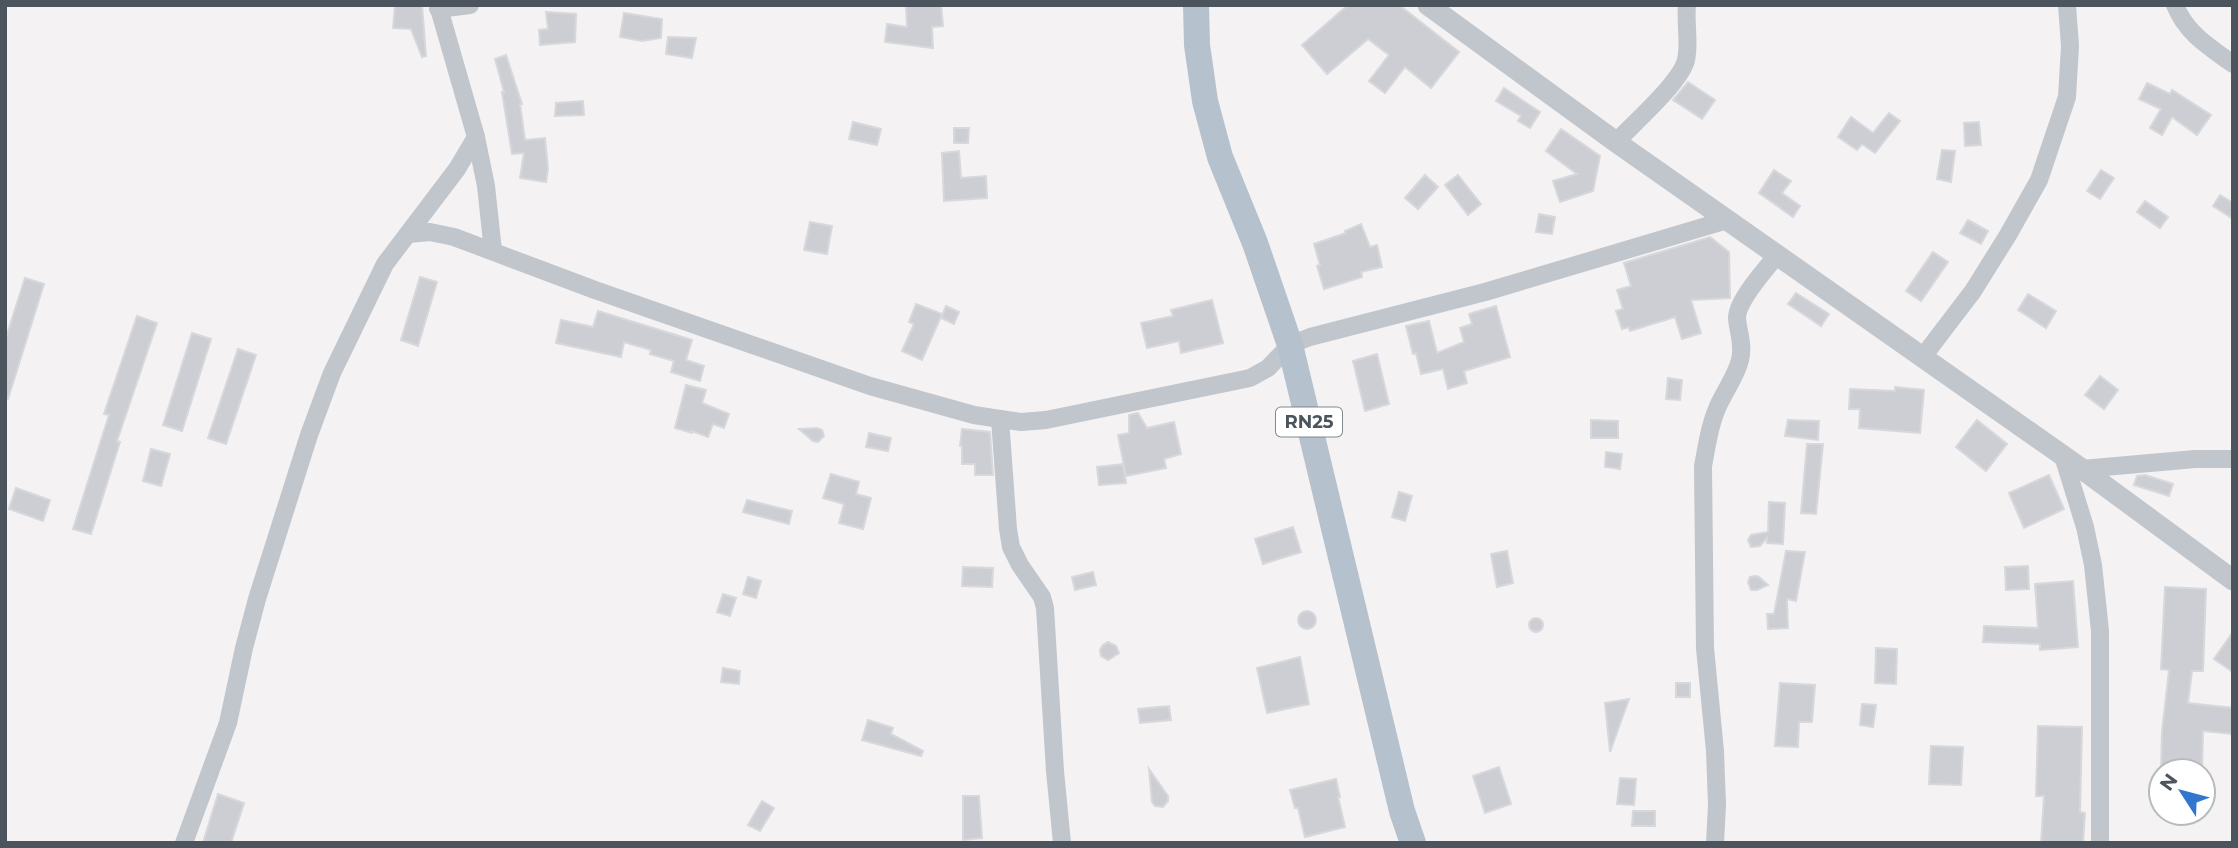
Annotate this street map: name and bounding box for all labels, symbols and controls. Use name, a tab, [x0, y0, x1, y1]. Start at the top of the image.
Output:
road number: RN25	[1276, 408, 1342, 436]
north arrow	[2147, 757, 2217, 827]
text: N	[2155, 769, 2182, 795]

